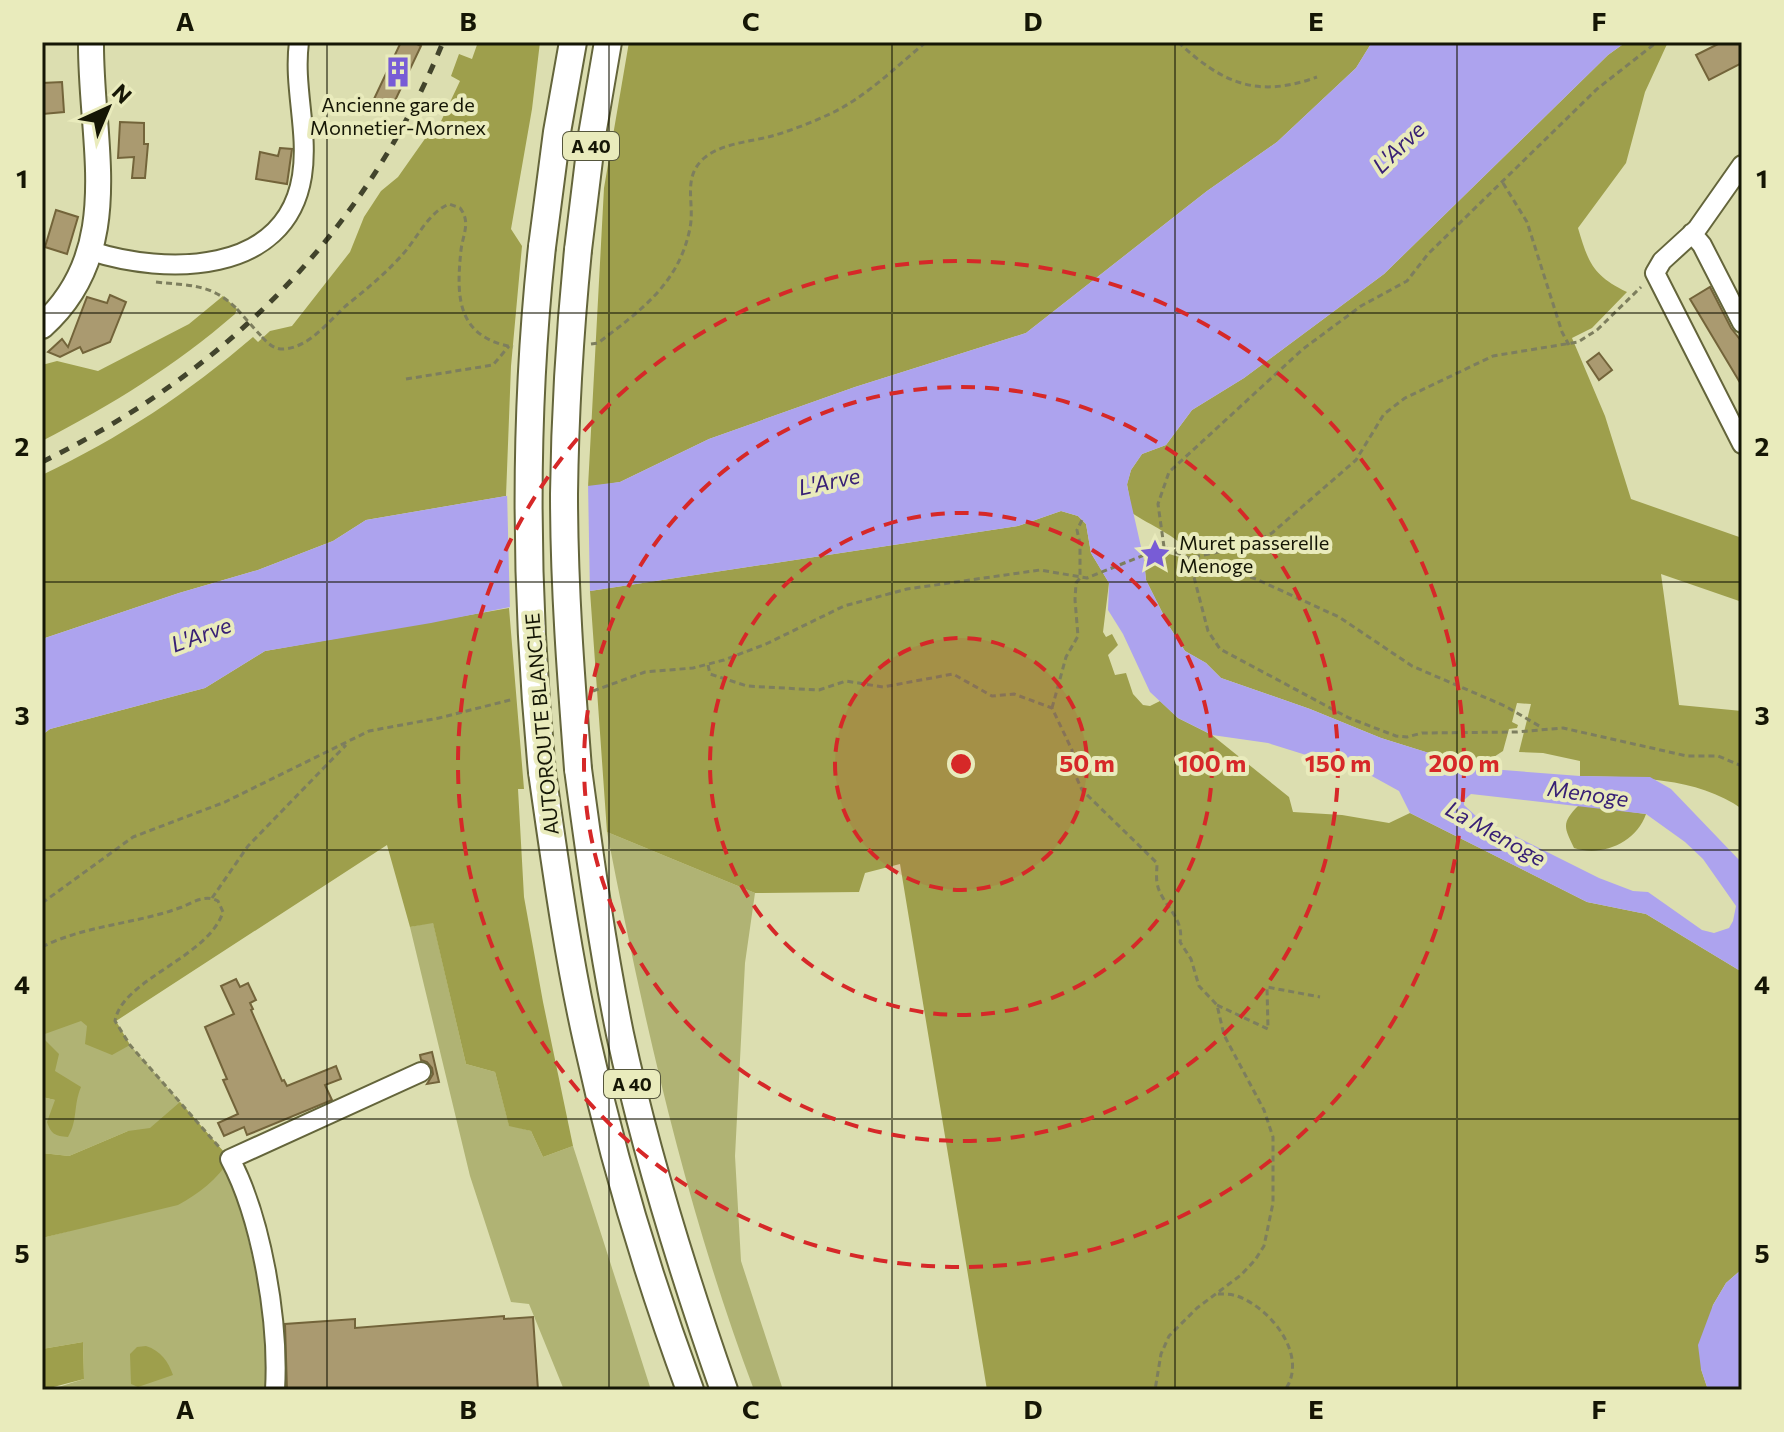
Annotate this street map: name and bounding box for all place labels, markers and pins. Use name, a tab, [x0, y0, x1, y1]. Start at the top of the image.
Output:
building icon: Ancienne gare de Monnetier-Mornex	[381, 55, 415, 89]
place label: Ancienne gare de Monnetier-Mornex	[310, 92, 487, 139]
place label: Muret passerelle Menoge	[1179, 530, 1329, 577]
place icon: Muret passerelle Menoge	[1138, 537, 1172, 571]
centre of rings	[947, 750, 975, 778]

